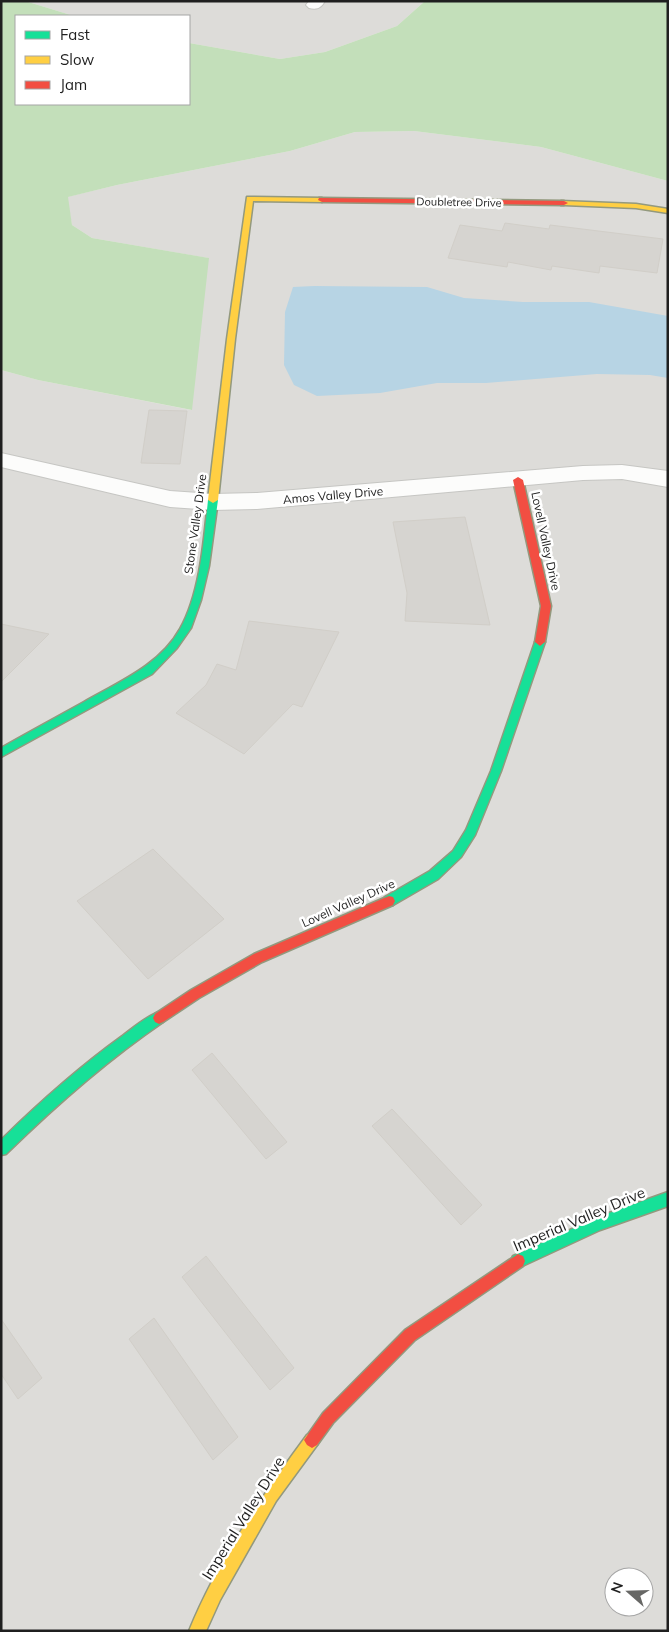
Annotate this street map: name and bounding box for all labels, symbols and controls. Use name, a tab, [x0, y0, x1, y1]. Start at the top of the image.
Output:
legend	[15, 15, 190, 105]
text: Fast	[60, 25, 90, 44]
text: Slow	[60, 50, 94, 69]
text: Jam	[60, 75, 87, 94]
street label: Doubletree Drive	[416, 194, 502, 210]
street label: Stone Valley Drive	[181, 473, 209, 575]
street label: Amos Valley Drive	[282, 483, 384, 507]
street label: Lovell Valley Drive	[528, 490, 564, 592]
street label: Lovell Valley Drive	[299, 876, 397, 930]
street label: Imperial Valley Drive	[510, 1183, 648, 1255]
street label: Imperial Valley Drive	[197, 1453, 289, 1583]
north arrow	[604, 1567, 654, 1617]
text: N	[607, 1580, 627, 1596]

